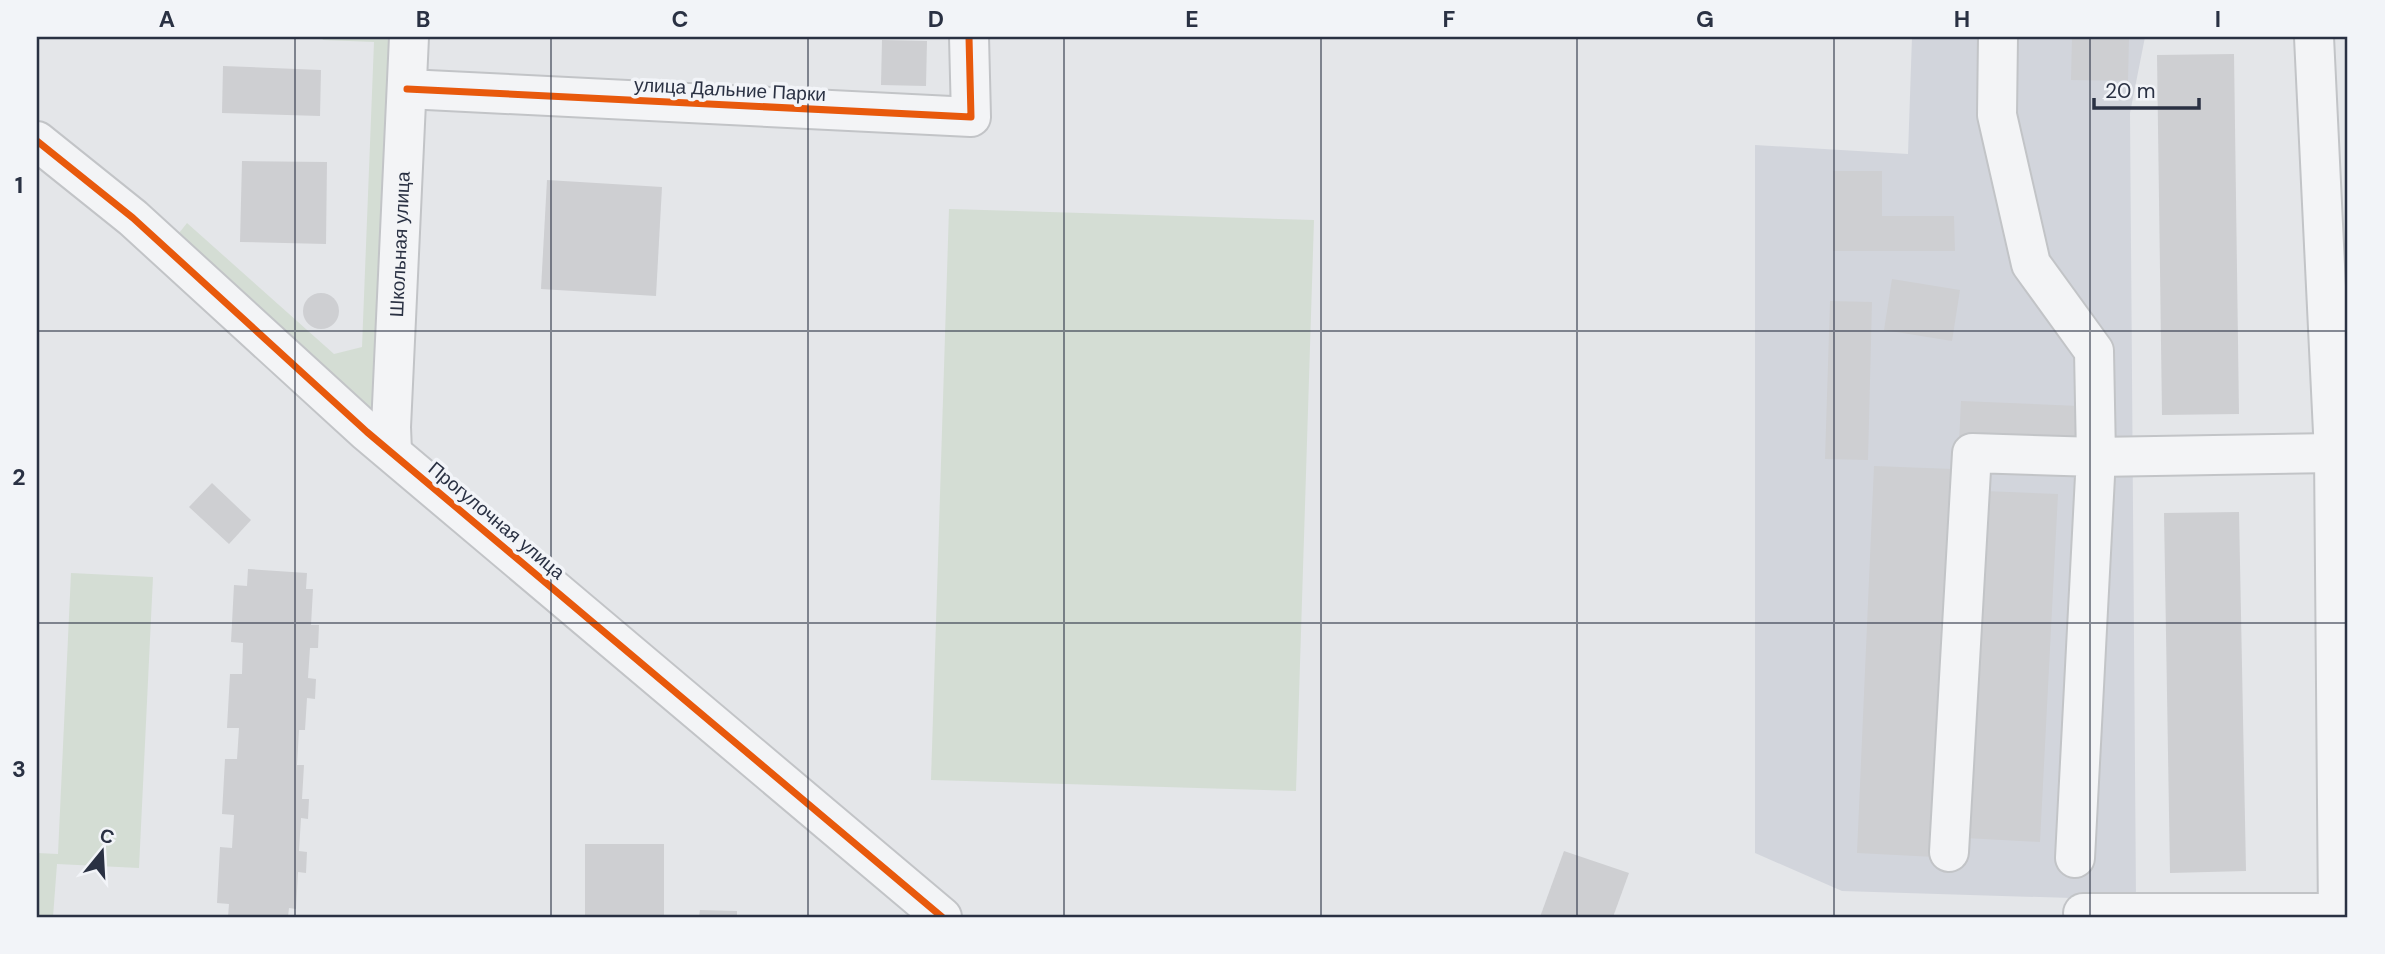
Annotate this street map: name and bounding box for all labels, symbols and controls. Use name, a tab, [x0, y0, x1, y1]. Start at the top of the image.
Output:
text: A	[159, 4, 175, 34]
text: B	[416, 4, 430, 34]
text: C	[672, 4, 688, 34]
text: D	[928, 4, 944, 34]
text: E	[1185, 4, 1199, 34]
text: F	[1443, 4, 1456, 34]
text: G	[1696, 4, 1714, 34]
text: H	[1954, 4, 1970, 34]
text: I	[2215, 4, 2221, 34]
scale bar	[2094, 66, 2200, 110]
street label: улица Дальние Парки	[633, 72, 827, 107]
text: 20 m	[2105, 77, 2156, 105]
text: 1	[15, 170, 23, 200]
street label: Школьная улица	[384, 170, 416, 318]
street label: Прогулочная улица	[423, 456, 570, 585]
text: 2	[12, 462, 26, 492]
text: 3	[12, 754, 26, 784]
north arrow	[66, 818, 136, 888]
text: С	[97, 822, 118, 850]

